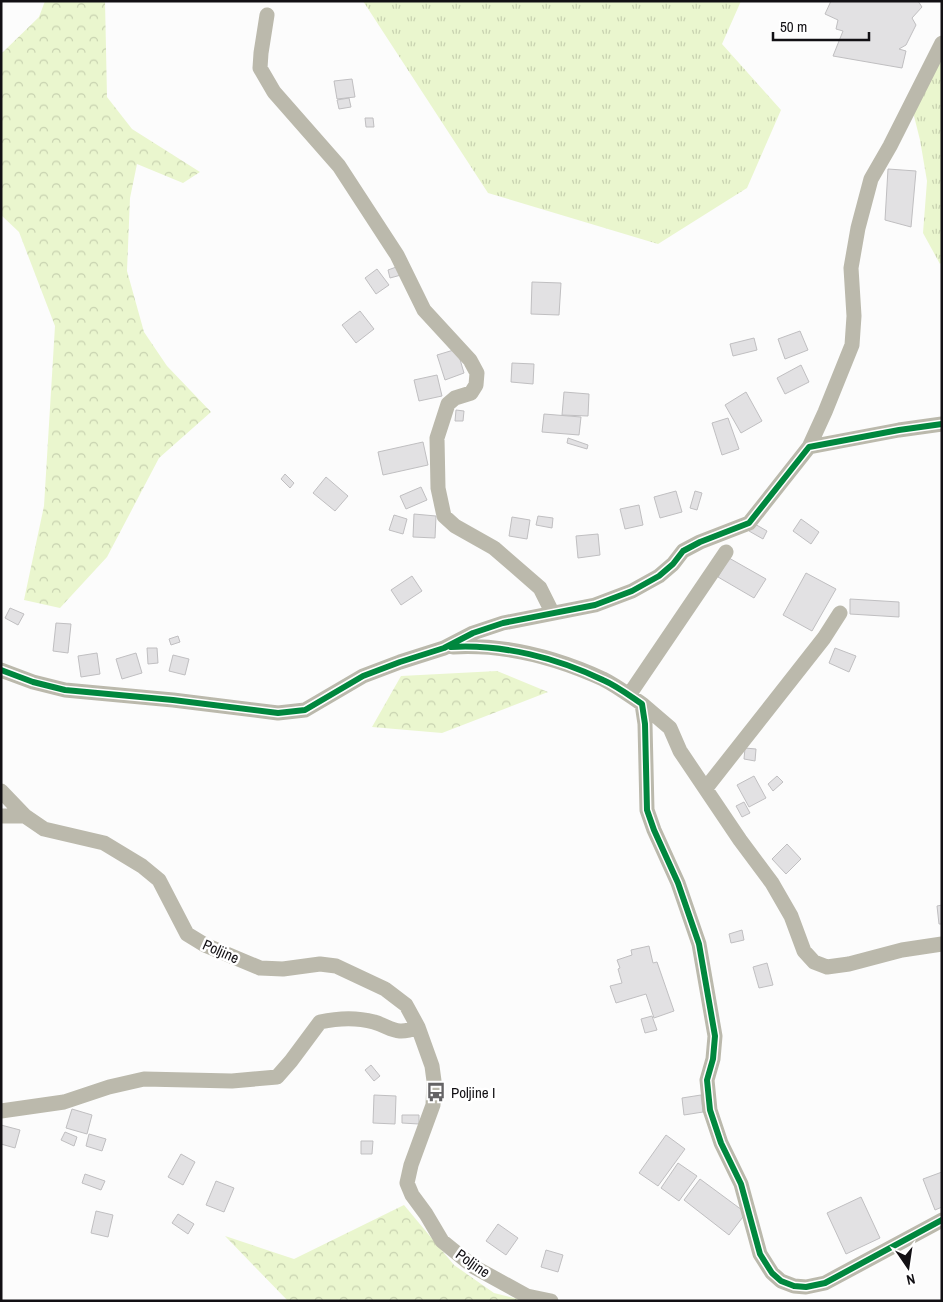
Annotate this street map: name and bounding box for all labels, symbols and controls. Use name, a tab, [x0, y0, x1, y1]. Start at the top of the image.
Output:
scale bar	[773, 10, 869, 42]
text: 50 m	[780, 16, 807, 37]
street label: Poljine	[200, 934, 243, 968]
bus stop icon: Poljine I	[425, 1081, 447, 1103]
place label: Poljine I	[451, 1082, 495, 1103]
north arrow	[883, 1242, 933, 1292]
street label: Poljine	[452, 1244, 495, 1282]
text: N	[905, 1270, 917, 1289]

